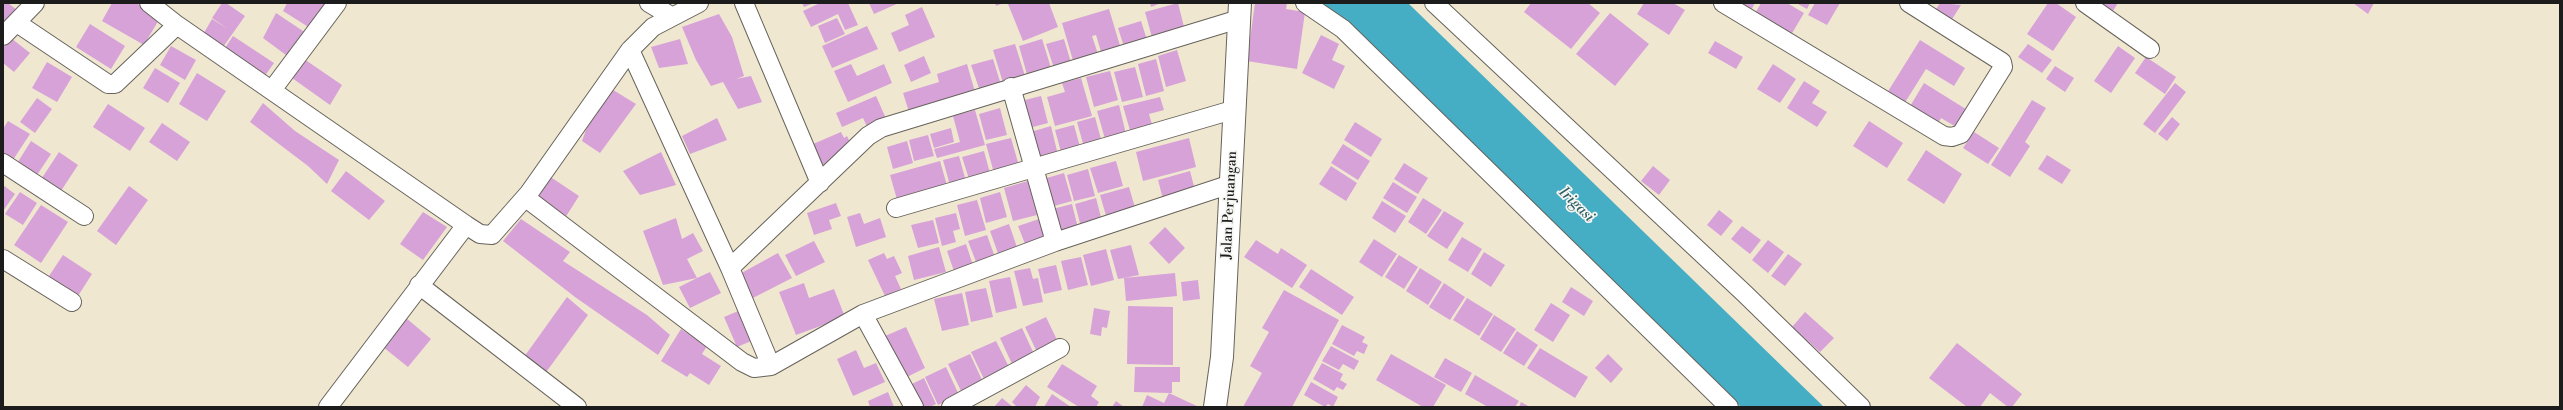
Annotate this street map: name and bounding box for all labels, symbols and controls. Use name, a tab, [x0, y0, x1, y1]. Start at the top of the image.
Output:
street label: Jalan Perjuangan	[1219, 151, 1241, 259]
water label: Irigasi	[1554, 184, 1598, 226]

